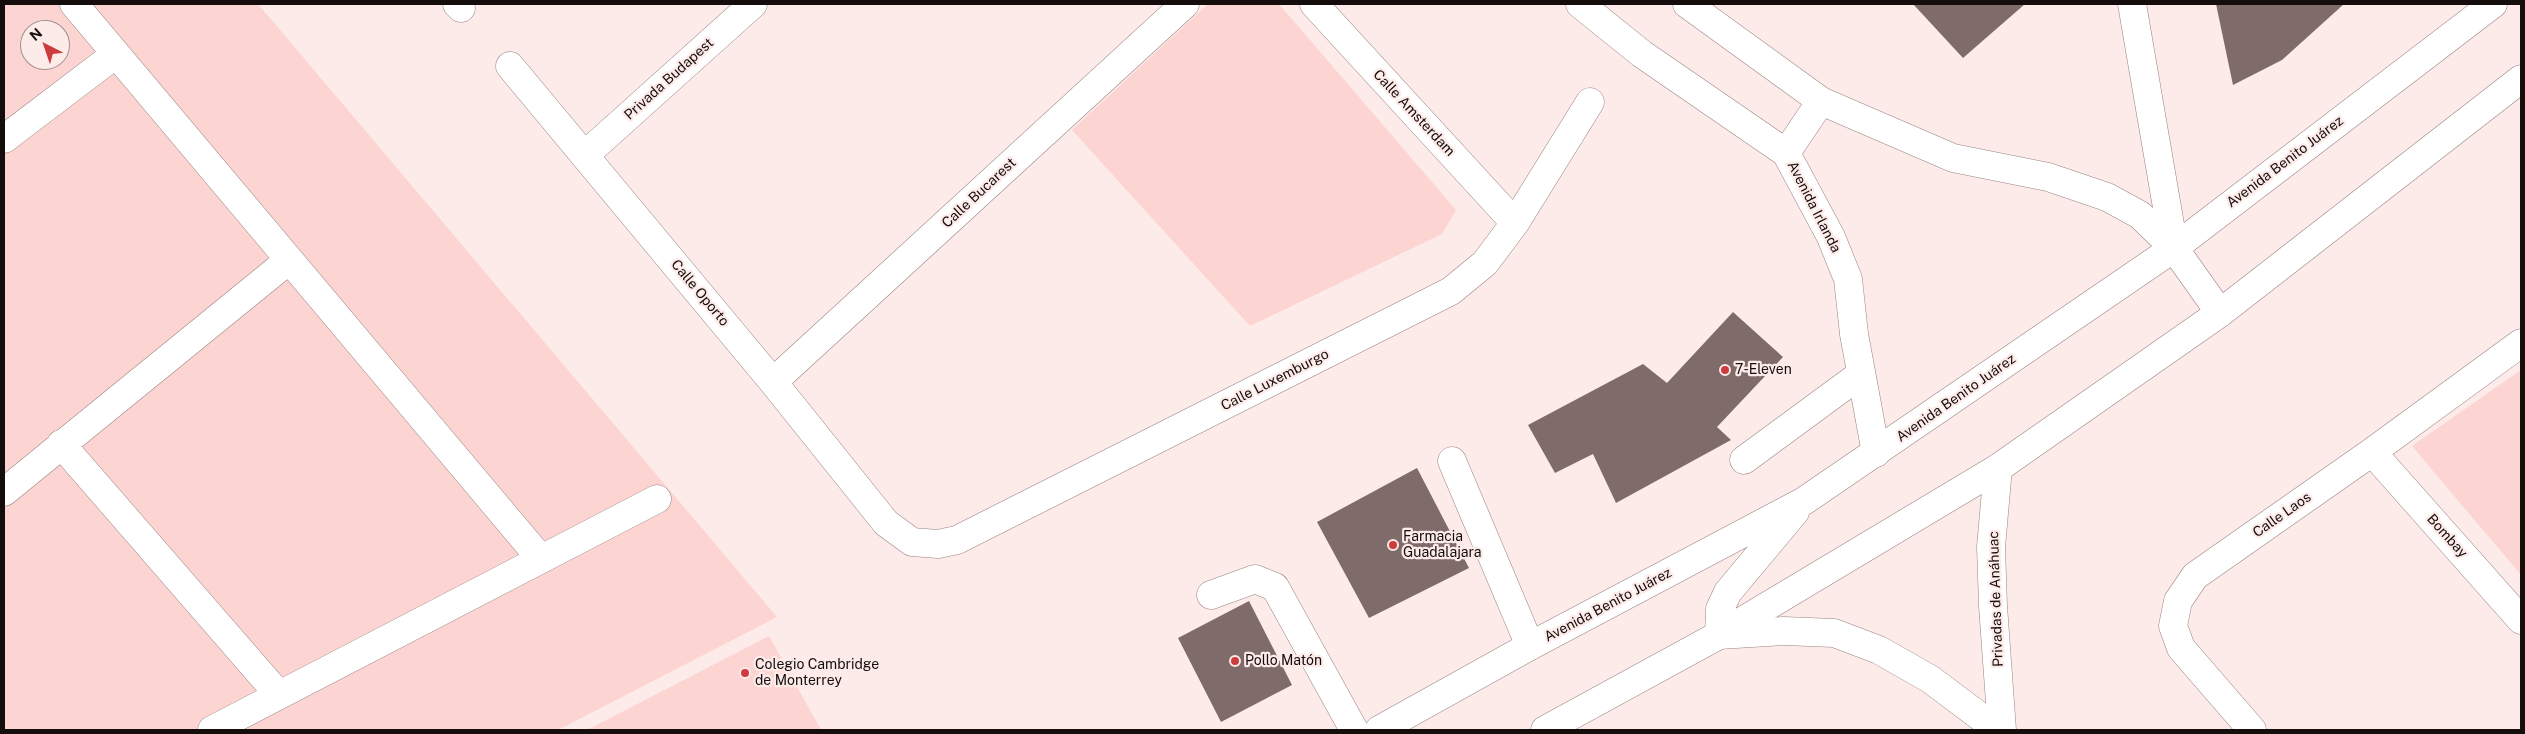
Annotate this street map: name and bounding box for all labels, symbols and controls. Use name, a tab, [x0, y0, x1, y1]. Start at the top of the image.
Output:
north arrow	[20, 20, 70, 70]
text: N	[26, 25, 45, 44]
street label: Privada Budapest	[621, 35, 717, 123]
street label: Calle Amsterdam	[1370, 66, 1458, 160]
street label: Avenida Benito Juárez	[2223, 113, 2347, 211]
street label: Calle Bucarest	[939, 154, 1019, 232]
street label: Avenida Irlanda	[1784, 158, 1844, 256]
street label: Calle Oporto	[667, 256, 733, 330]
street label: Calle Luxemburgo	[1218, 346, 1332, 414]
street label: Avenida Benito Juárez	[1893, 351, 2019, 445]
place label: 7-Eleven	[1735, 362, 1792, 378]
marker: 7-Eleven	[1719, 364, 1731, 376]
street label: Calle Laos	[2250, 489, 2314, 541]
street label: Bombay	[2423, 511, 2471, 561]
place label: Farmacia Guadalajara	[1403, 529, 1482, 562]
street label: Privadas de Anáhuac	[1985, 531, 2007, 667]
marker: Farmacia Guadalajara	[1387, 539, 1399, 551]
street label: Avenida Benito Juárez	[1542, 564, 1674, 646]
place label: Pollo Matón	[1245, 653, 1322, 669]
marker: Pollo Matón	[1229, 655, 1241, 667]
place label: Colegio Cambridge de Monterrey	[755, 657, 879, 690]
marker: Colegio Cambridge de Monterrey	[739, 667, 751, 679]

